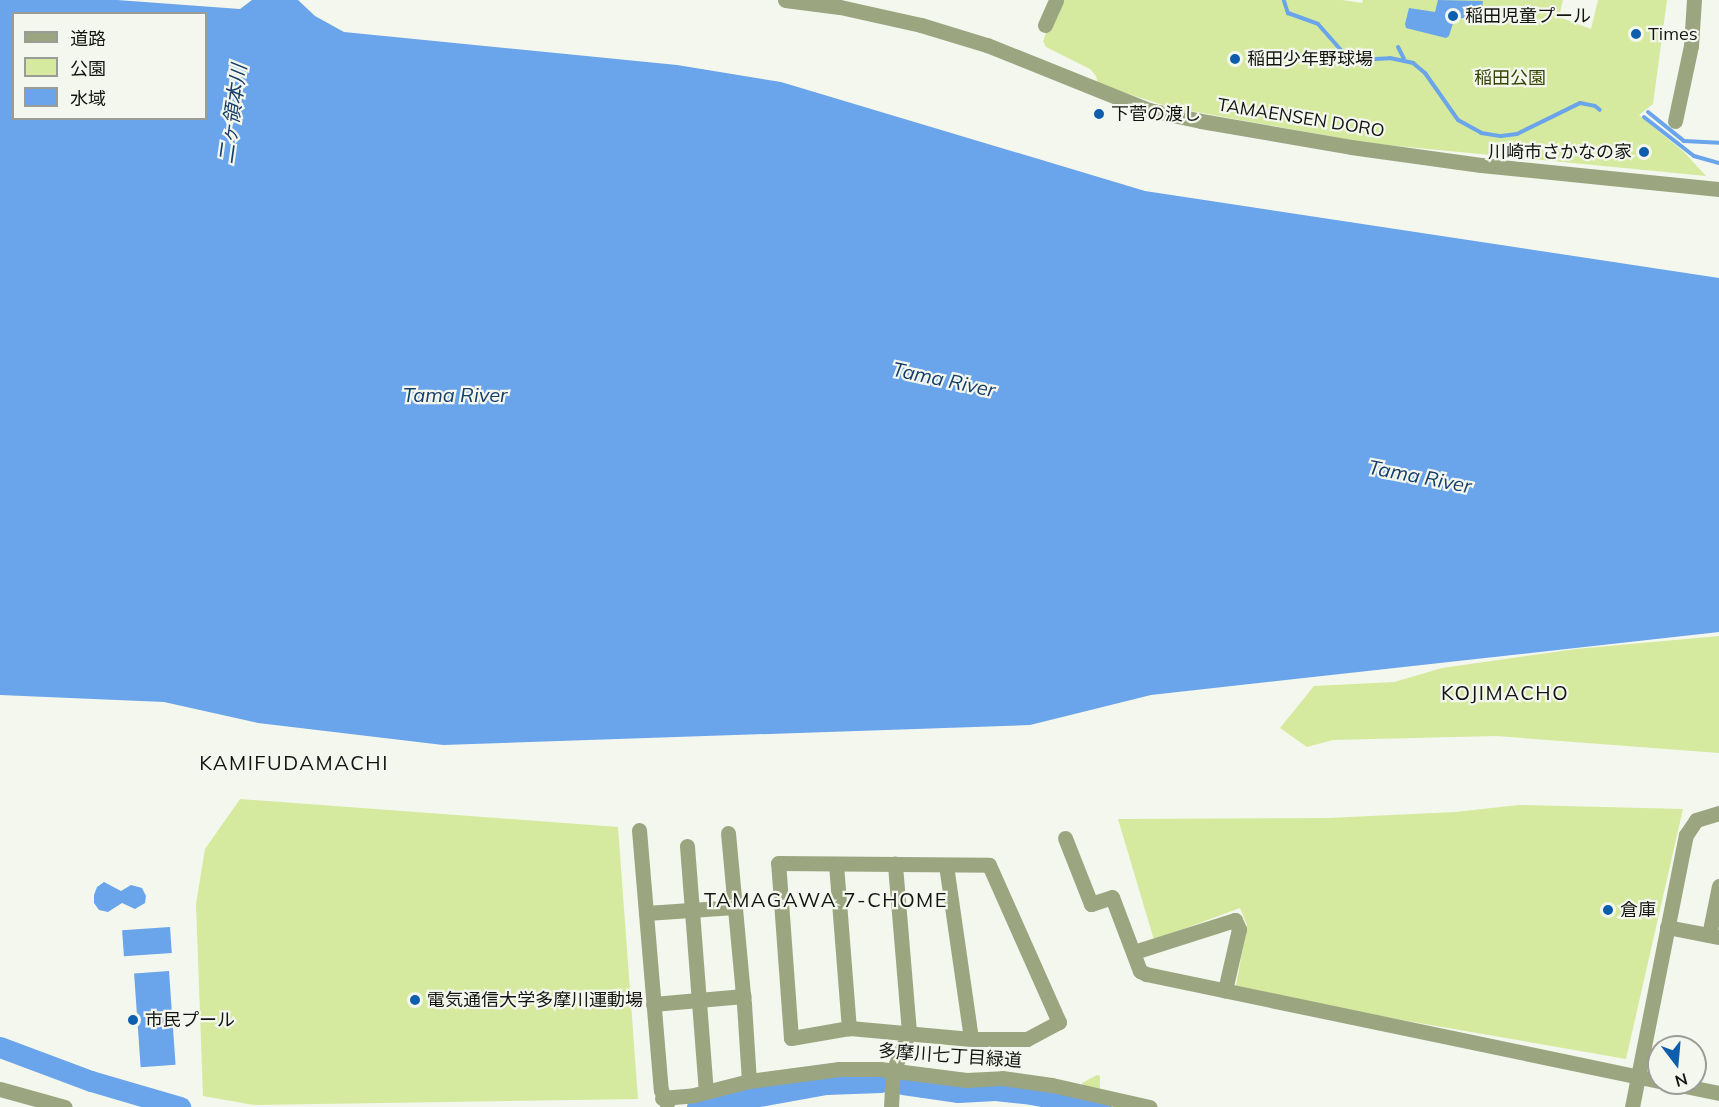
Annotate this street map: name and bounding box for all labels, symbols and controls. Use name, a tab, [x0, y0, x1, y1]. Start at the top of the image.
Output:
place label: 稲田児童プール	[1465, 5, 1591, 27]
marker: 稲田児童プール	[1446, 9, 1460, 23]
legend	[12, 12, 207, 120]
place label: Times	[1648, 23, 1698, 45]
text: 道路	[70, 27, 106, 50]
marker: Times	[1629, 27, 1643, 41]
place label: 稲田少年野球場	[1247, 48, 1373, 70]
marker: 稲田少年野球場	[1228, 52, 1242, 66]
text: 公園	[70, 57, 106, 80]
water label: 二ヶ領本川	[213, 63, 251, 165]
park label: 稲田公園	[1474, 67, 1546, 89]
text: 水域	[70, 87, 106, 110]
street label: TAMAENSEN DORO	[1216, 94, 1386, 142]
place label: 下菅の渡し	[1111, 103, 1201, 125]
marker: 下菅の渡し	[1092, 107, 1106, 121]
place label: 川崎市さかなの家	[1488, 141, 1632, 163]
marker: 川崎市さかなの家	[1637, 145, 1651, 159]
water label: Tama River	[890, 356, 998, 402]
water label: Tama River	[403, 382, 507, 406]
water label: Tama River	[1366, 454, 1474, 498]
district label: KOJIMACHO	[1441, 680, 1569, 704]
district label: KAMIFUDAMACHI	[199, 750, 389, 774]
district label: TAMAGAWA 7-CHOME	[704, 887, 948, 911]
place label: 倉庫	[1620, 899, 1656, 921]
marker: 倉庫	[1601, 903, 1615, 917]
place label: 電気通信大学多摩川運動場	[427, 989, 643, 1011]
marker: 電気通信大学多摩川運動場	[408, 993, 422, 1007]
place label: 市民プール	[145, 1009, 235, 1031]
marker: 市民プール	[126, 1013, 140, 1027]
north arrow	[1647, 1035, 1707, 1095]
street label: 多摩川七丁目緑道	[877, 1040, 1023, 1072]
text: N	[1673, 1069, 1690, 1092]

